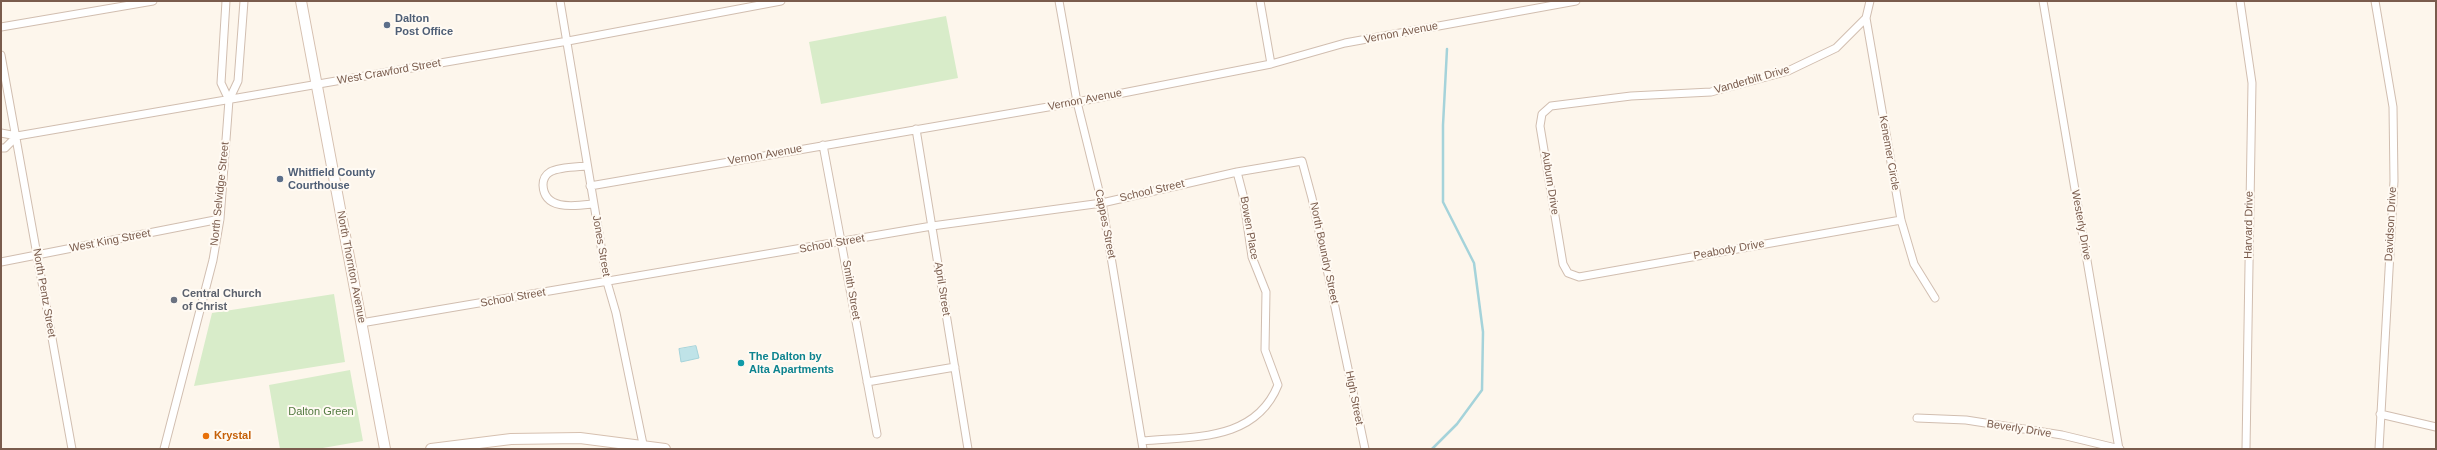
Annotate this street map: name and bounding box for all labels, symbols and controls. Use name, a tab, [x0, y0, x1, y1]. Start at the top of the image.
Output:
place label: Dalton Post Office	[395, 12, 453, 38]
street label: Vernon Avenue	[1363, 19, 1439, 47]
marker: Dalton Post Office	[382, 20, 392, 30]
street label: West Crawford Street	[336, 56, 442, 88]
street label: Vanderbilt Drive	[1713, 63, 1791, 97]
street label: Vernon Avenue	[1047, 86, 1123, 114]
street label: Kenemer Circle	[1876, 115, 1902, 191]
street label: North Selvidge Street	[208, 141, 232, 247]
street label: Vernon Avenue	[727, 142, 803, 168]
street label: Auburn Drive	[1538, 150, 1562, 216]
place label: Whitfield County Courthouse	[288, 166, 375, 192]
marker: Whitfield County Courthouse	[275, 174, 285, 184]
street label: School Street	[1118, 177, 1186, 205]
street label: Davidson Drive	[2382, 186, 2400, 262]
street label: Cappes Street	[1092, 188, 1118, 260]
street label: Westerly Drive	[2068, 189, 2094, 261]
street label: Harvard Drive	[2242, 191, 2256, 259]
street label: Bowen Place	[1237, 195, 1261, 261]
street label: North Boundry Street	[1307, 201, 1341, 305]
street label: North Thornton Avenue	[334, 210, 368, 324]
street label: Jones Street	[589, 214, 613, 278]
street label: West King Street	[68, 227, 152, 255]
street label: School Street	[798, 232, 866, 256]
street label: Peabody Drive	[1692, 237, 1766, 263]
street label: North Pentz Street	[30, 247, 58, 339]
street label: Smith Street	[839, 259, 863, 321]
street label: April Street	[931, 261, 953, 317]
street label: School Street	[479, 286, 547, 310]
place label: Central Church of Christ	[182, 287, 261, 313]
marker: Central Church of Christ	[169, 295, 179, 305]
place label: The Dalton by Alta Apartments	[749, 350, 834, 376]
marker: The Dalton by Alta Apartments	[736, 358, 746, 368]
street label: High Street	[1342, 370, 1366, 426]
park label: Dalton Green	[288, 405, 354, 419]
street label: Beverly Drive	[1986, 417, 2052, 441]
place label: Krystal	[214, 429, 251, 443]
marker: Krystal	[201, 431, 211, 441]

